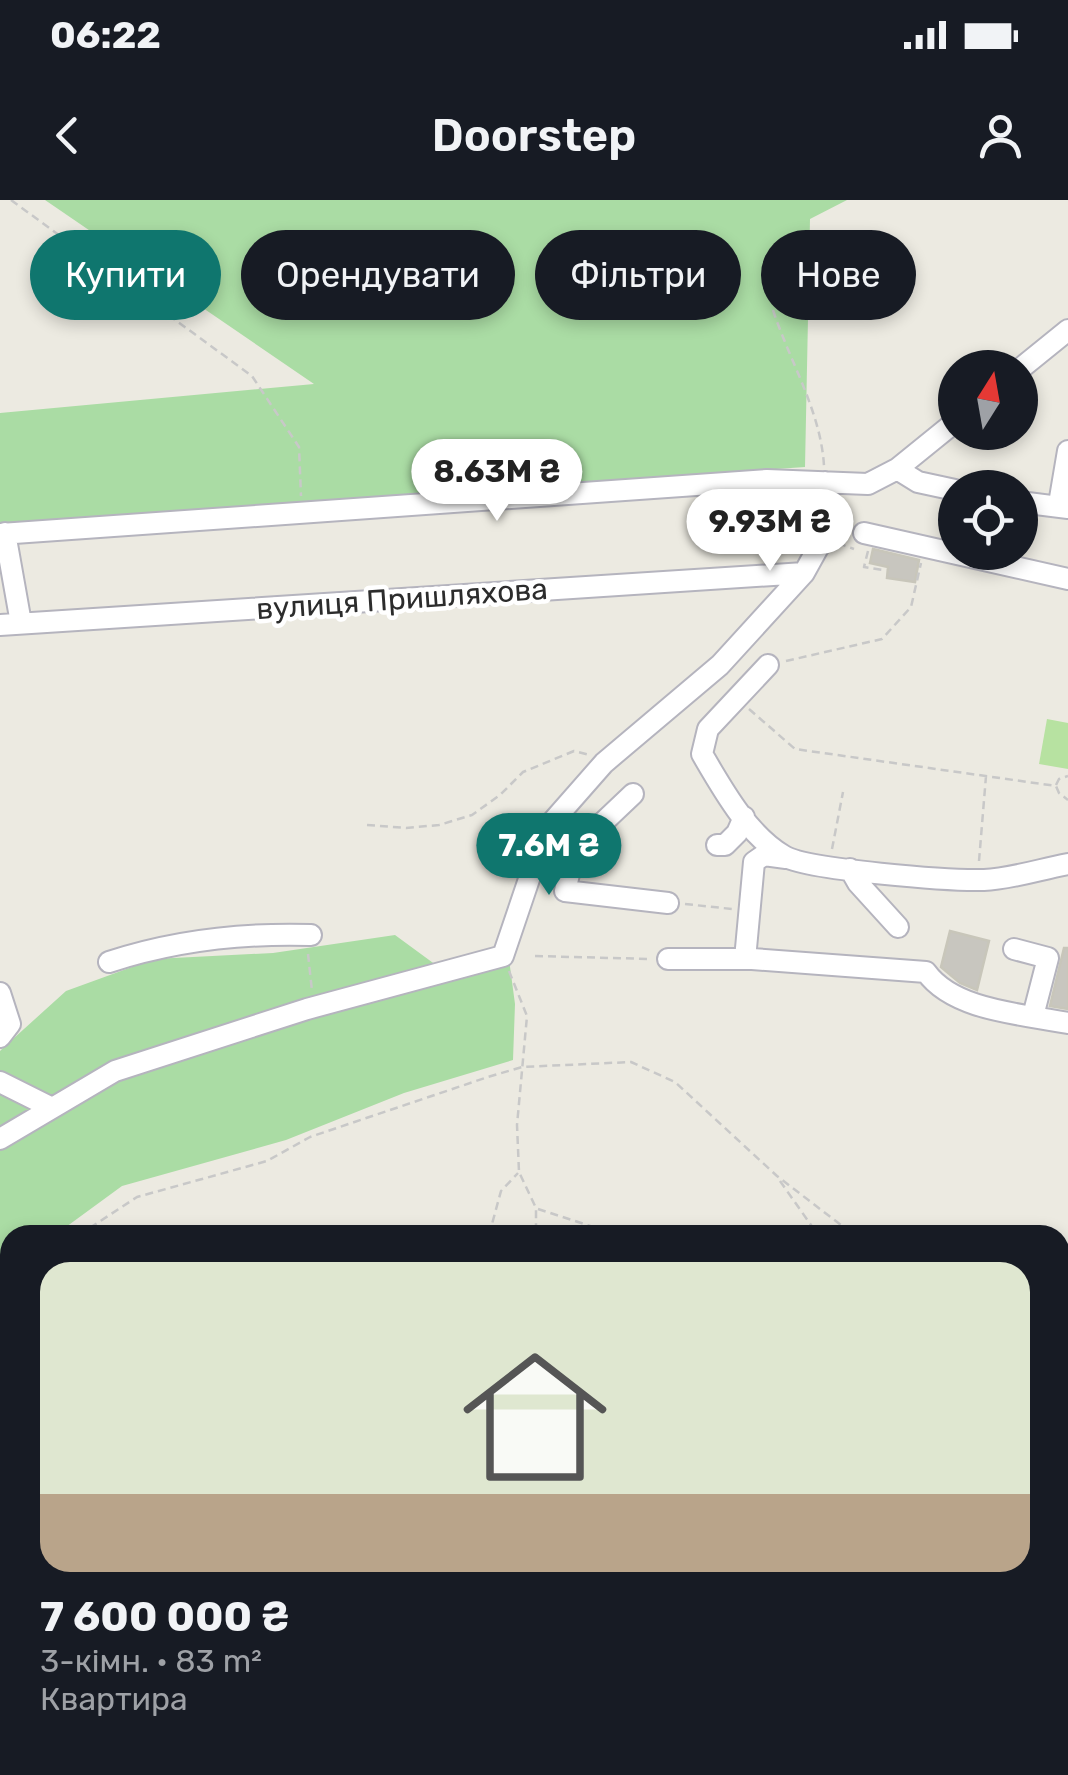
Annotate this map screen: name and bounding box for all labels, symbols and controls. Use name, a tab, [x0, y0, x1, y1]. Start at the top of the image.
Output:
text: 06:22	[50, 12, 161, 58]
icon: back	[40, 108, 95, 163]
icon: person	[973, 108, 1028, 163]
text: Doorstep	[432, 109, 636, 162]
chip: Купити	[30, 230, 221, 320]
chip: Орендувати	[241, 230, 515, 320]
chip: Фільтри	[535, 230, 741, 320]
chip: Нове	[761, 230, 916, 320]
north arrow	[938, 350, 1038, 450]
map controls	[938, 350, 1038, 570]
pin: 8.63M ₴	[405, 439, 589, 524]
text: 8.63M ₴	[433, 452, 561, 490]
button: locate	[938, 470, 1038, 570]
pin: 9.93M ₴	[678, 489, 862, 574]
text: 9.93M ₴	[708, 502, 832, 540]
street label: вулиця Пришляхова	[255, 571, 549, 627]
pin: 7.6M ₴	[468, 813, 630, 898]
text: 7.6M ₴	[498, 826, 600, 864]
icon: home	[445, 1327, 625, 1507]
text: 7 600 000 ₴	[40, 1592, 290, 1642]
text: 3-кімн. · 83 m²	[40, 1642, 262, 1680]
text: Квартира	[40, 1680, 188, 1718]

